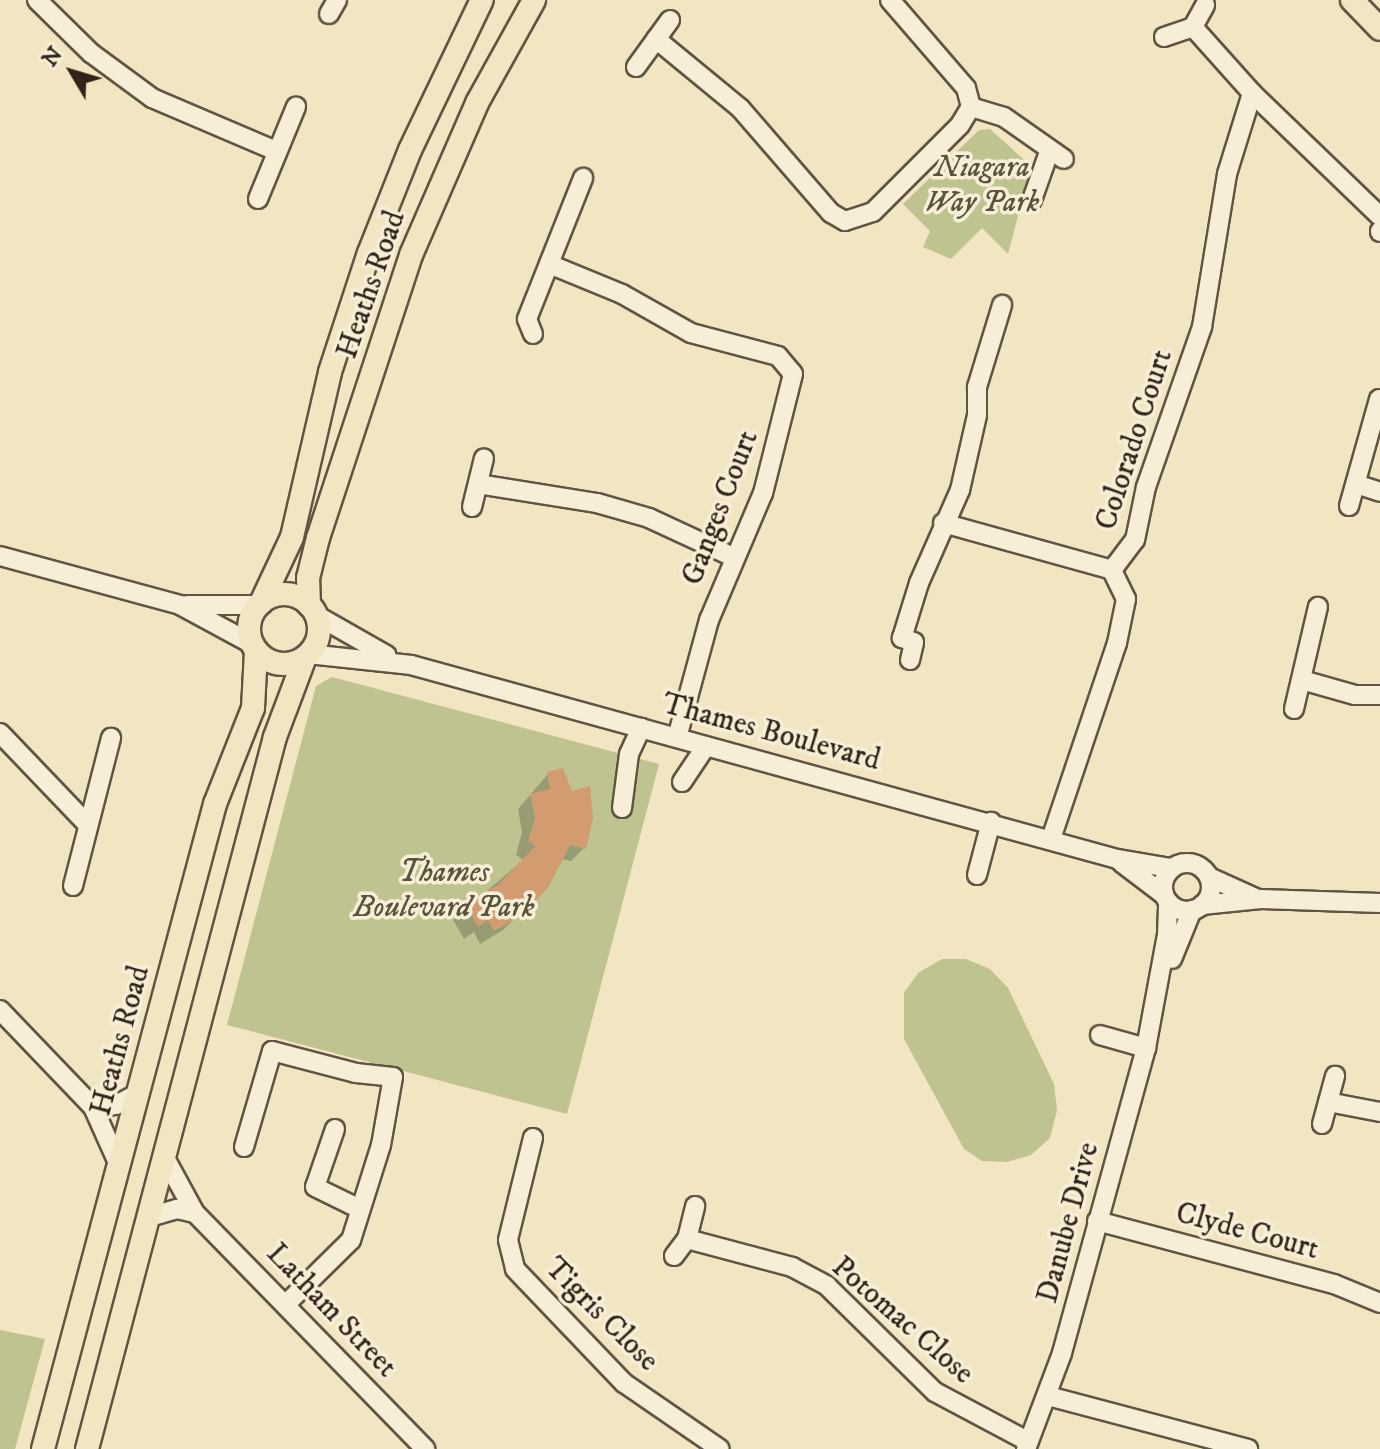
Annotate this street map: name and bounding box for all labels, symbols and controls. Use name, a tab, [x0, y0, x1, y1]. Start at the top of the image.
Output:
north arrow	[32, 32, 112, 112]
text: N	[36, 41, 69, 72]
park label: Niagara Way Park	[925, 150, 1039, 220]
street label: Heaths Road	[330, 206, 414, 364]
street label: Colorado Court	[1089, 345, 1181, 535]
street label: Ganges Court	[675, 426, 767, 590]
street label: Thames Boulevard	[658, 687, 884, 779]
park label: Thames Boulevard Park	[353, 855, 535, 926]
street label: Heaths Road	[84, 962, 158, 1120]
street label: Danube Drive	[1030, 1139, 1108, 1307]
street label: Clyde Court	[1172, 1196, 1322, 1268]
street label: Latham Street	[258, 1236, 404, 1386]
street label: Potomac Close	[824, 1250, 980, 1392]
street label: Tigris Close	[537, 1251, 665, 1379]

